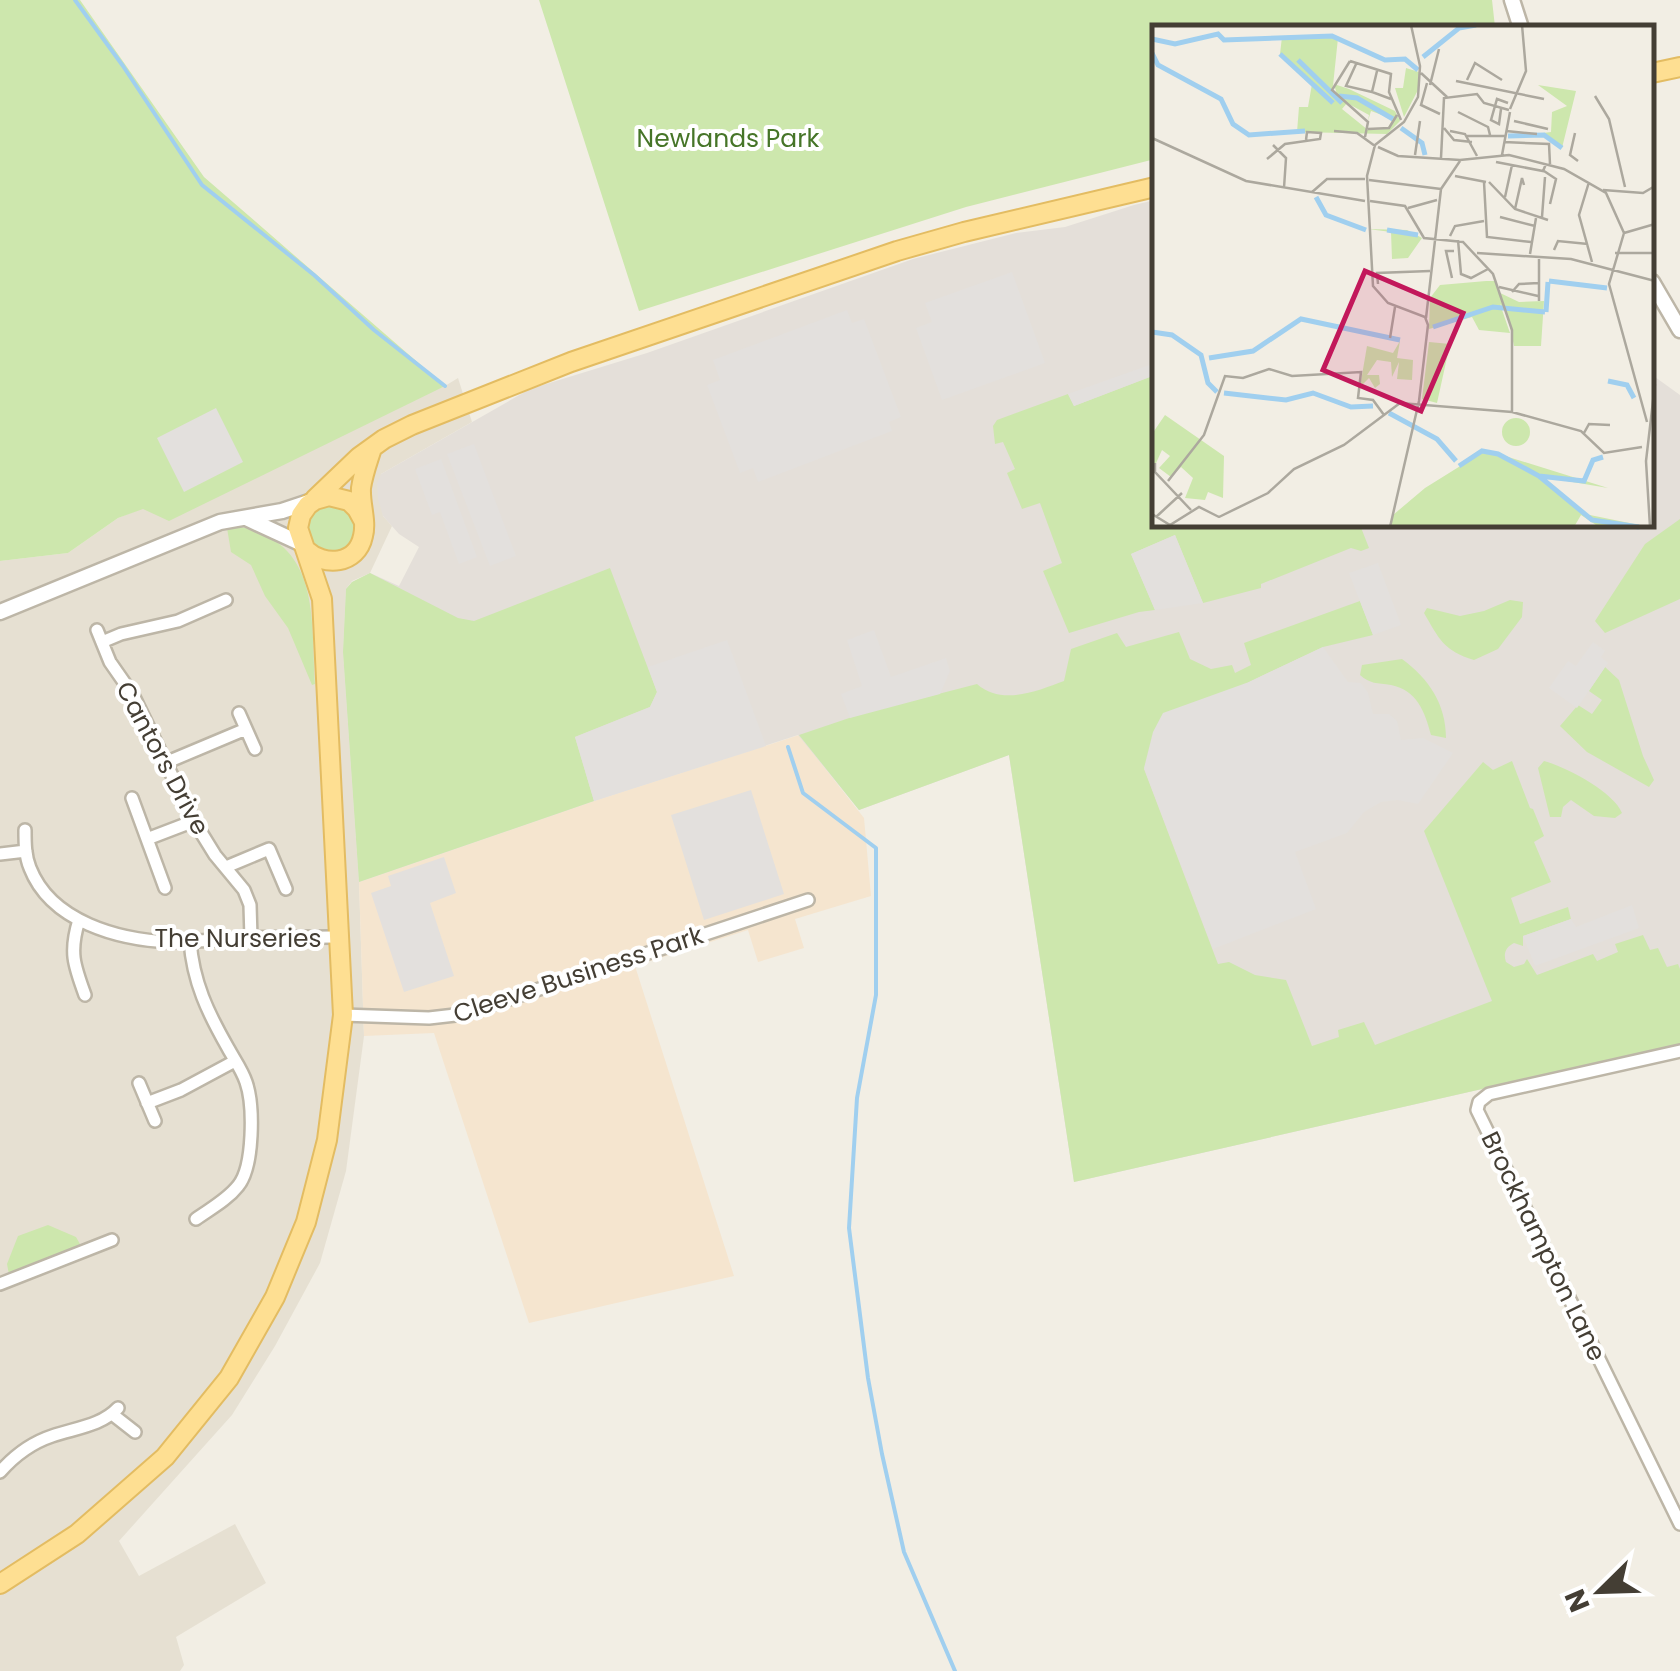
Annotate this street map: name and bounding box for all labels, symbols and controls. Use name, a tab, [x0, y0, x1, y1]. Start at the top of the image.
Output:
inset map	[1152, 25, 1655, 528]
park label: Newlands Park	[637, 121, 820, 156]
street label: Cantors Drive	[107, 675, 218, 841]
street label: Cleeve Business Park	[449, 917, 708, 1031]
street label: The Nurseries	[154, 921, 322, 956]
street label: Brockhampton Lane	[1473, 1126, 1614, 1367]
north arrow	[1550, 1541, 1650, 1641]
text: N	[1555, 1583, 1600, 1618]

